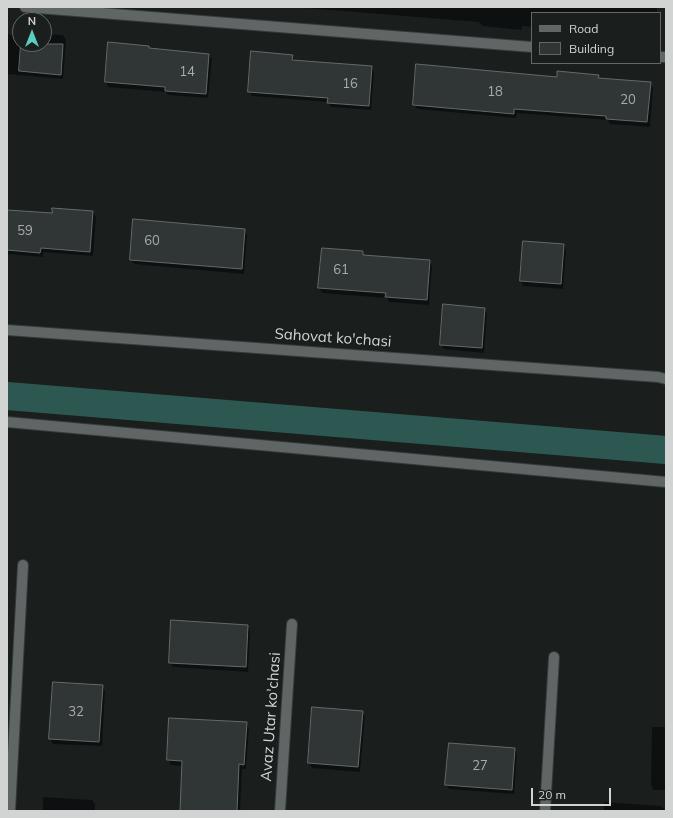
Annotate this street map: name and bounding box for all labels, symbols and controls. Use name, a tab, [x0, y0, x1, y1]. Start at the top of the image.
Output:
north arrow	[12, 12, 52, 52]
legend	[531, 12, 661, 64]
text: N	[28, 14, 36, 28]
text: Road	[569, 21, 598, 36]
text: Building	[569, 41, 614, 56]
house number: 14	[179, 64, 195, 80]
house number: 16	[342, 76, 358, 92]
house number: 18	[487, 84, 503, 100]
house number: 20	[620, 92, 636, 108]
house number: 59	[17, 223, 33, 239]
house number: 60	[144, 233, 160, 249]
house number: 61	[333, 262, 349, 278]
street label: Sahovat ko'chasi	[274, 325, 392, 351]
street label: Avaz Utar ko'chasi	[258, 652, 284, 782]
house number: 32	[68, 704, 84, 720]
house number: 27	[472, 758, 488, 774]
scale bar	[533, 780, 613, 806]
text: 20 m	[538, 787, 566, 802]

